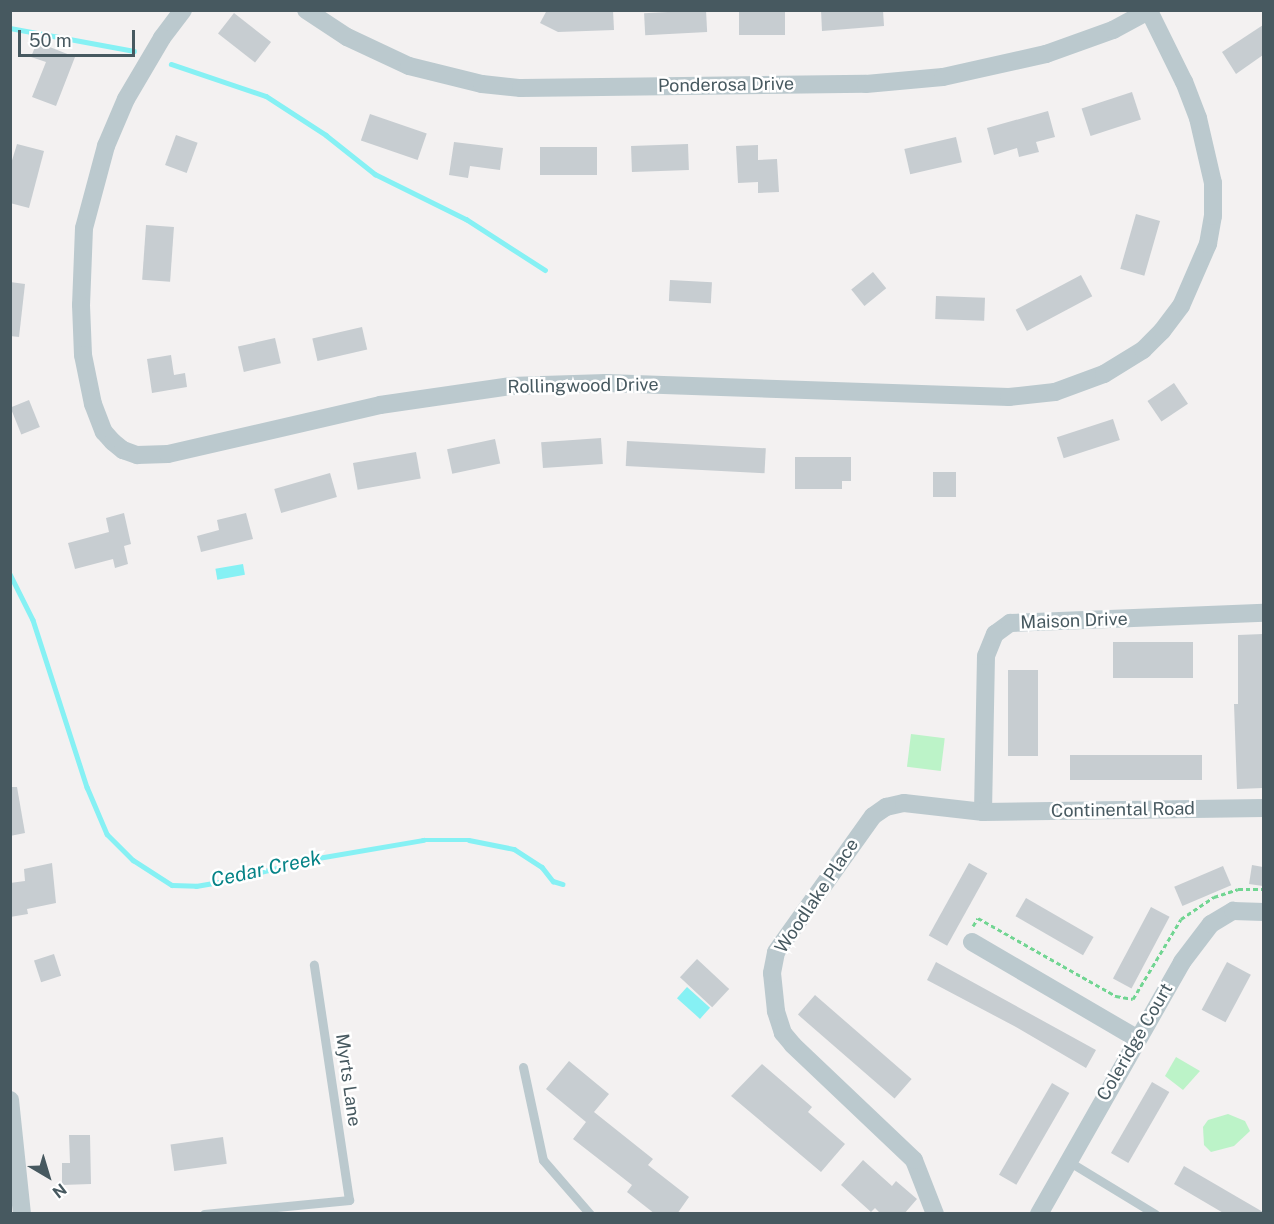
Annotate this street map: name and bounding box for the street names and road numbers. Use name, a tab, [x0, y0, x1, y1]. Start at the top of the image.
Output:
street label: Ponderosa Drive	[658, 73, 794, 97]
street label: Rollingwood Drive	[507, 374, 659, 398]
street label: Maison Drive	[1020, 608, 1128, 634]
street label: Continental Road	[1051, 798, 1195, 822]
street label: Woodlake Place	[771, 834, 863, 958]
street label: Coleridge Court	[1093, 979, 1177, 1105]
street label: Myrts Lane	[331, 1032, 365, 1128]

